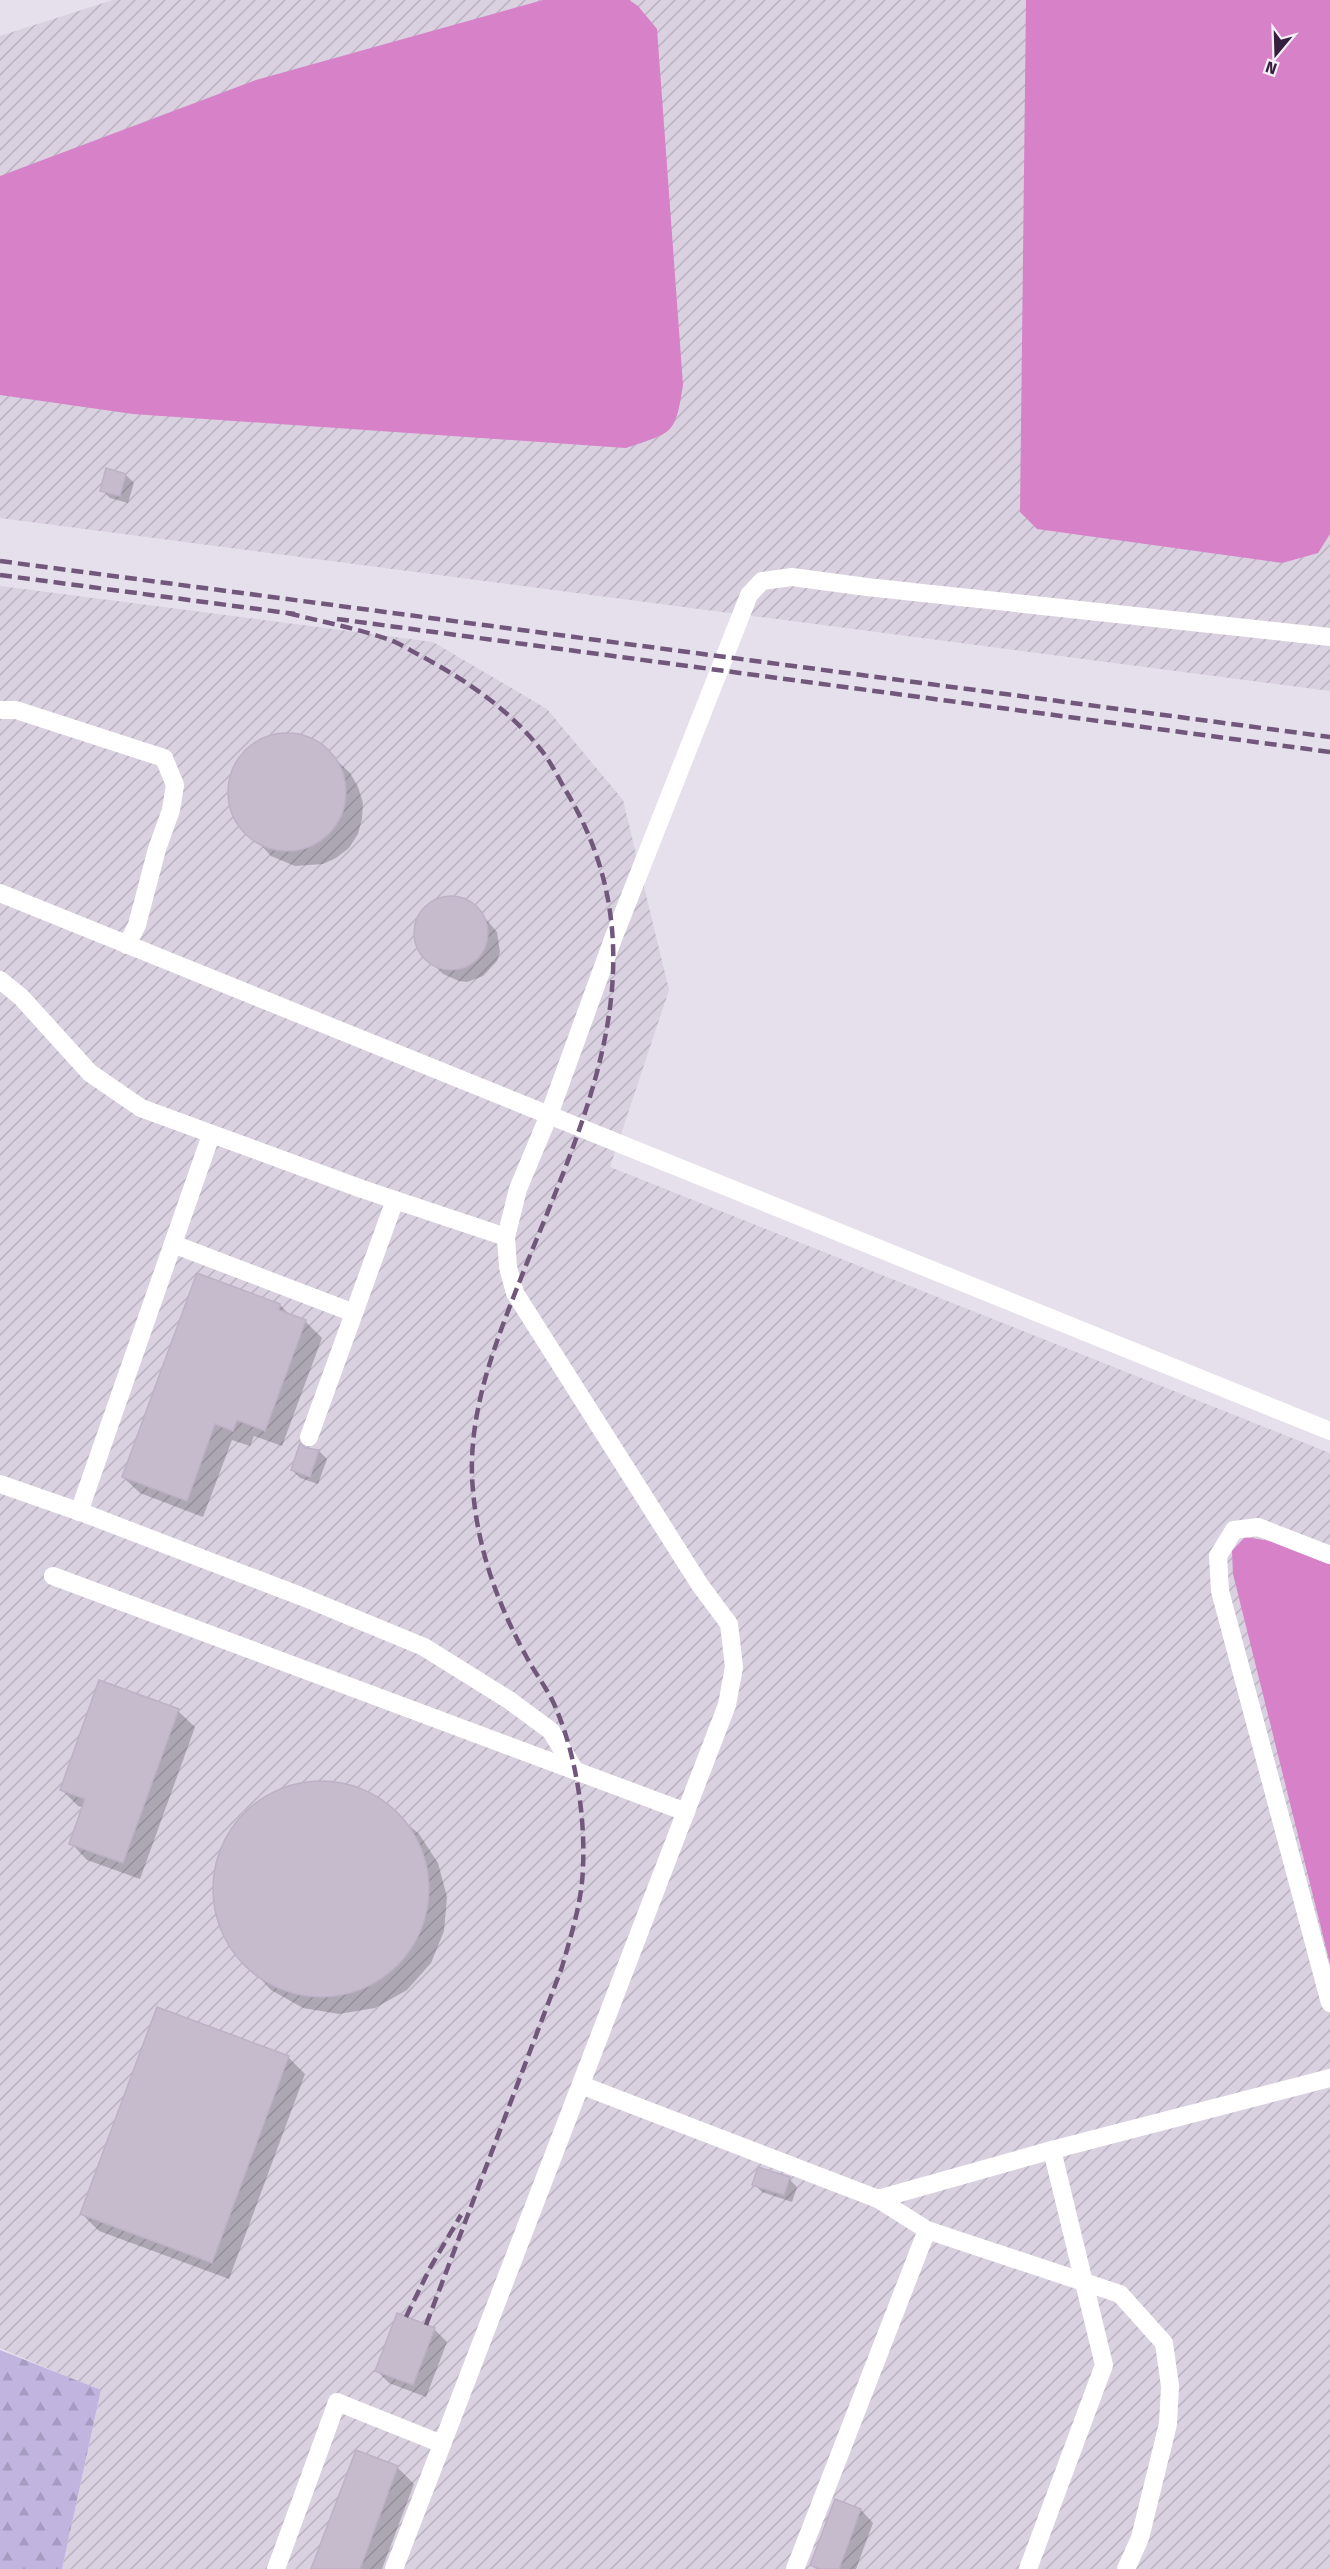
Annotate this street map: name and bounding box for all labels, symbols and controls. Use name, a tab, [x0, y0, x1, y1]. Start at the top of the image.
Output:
north arrow	[1246, 24, 1306, 84]
text: N	[1263, 57, 1279, 78]

